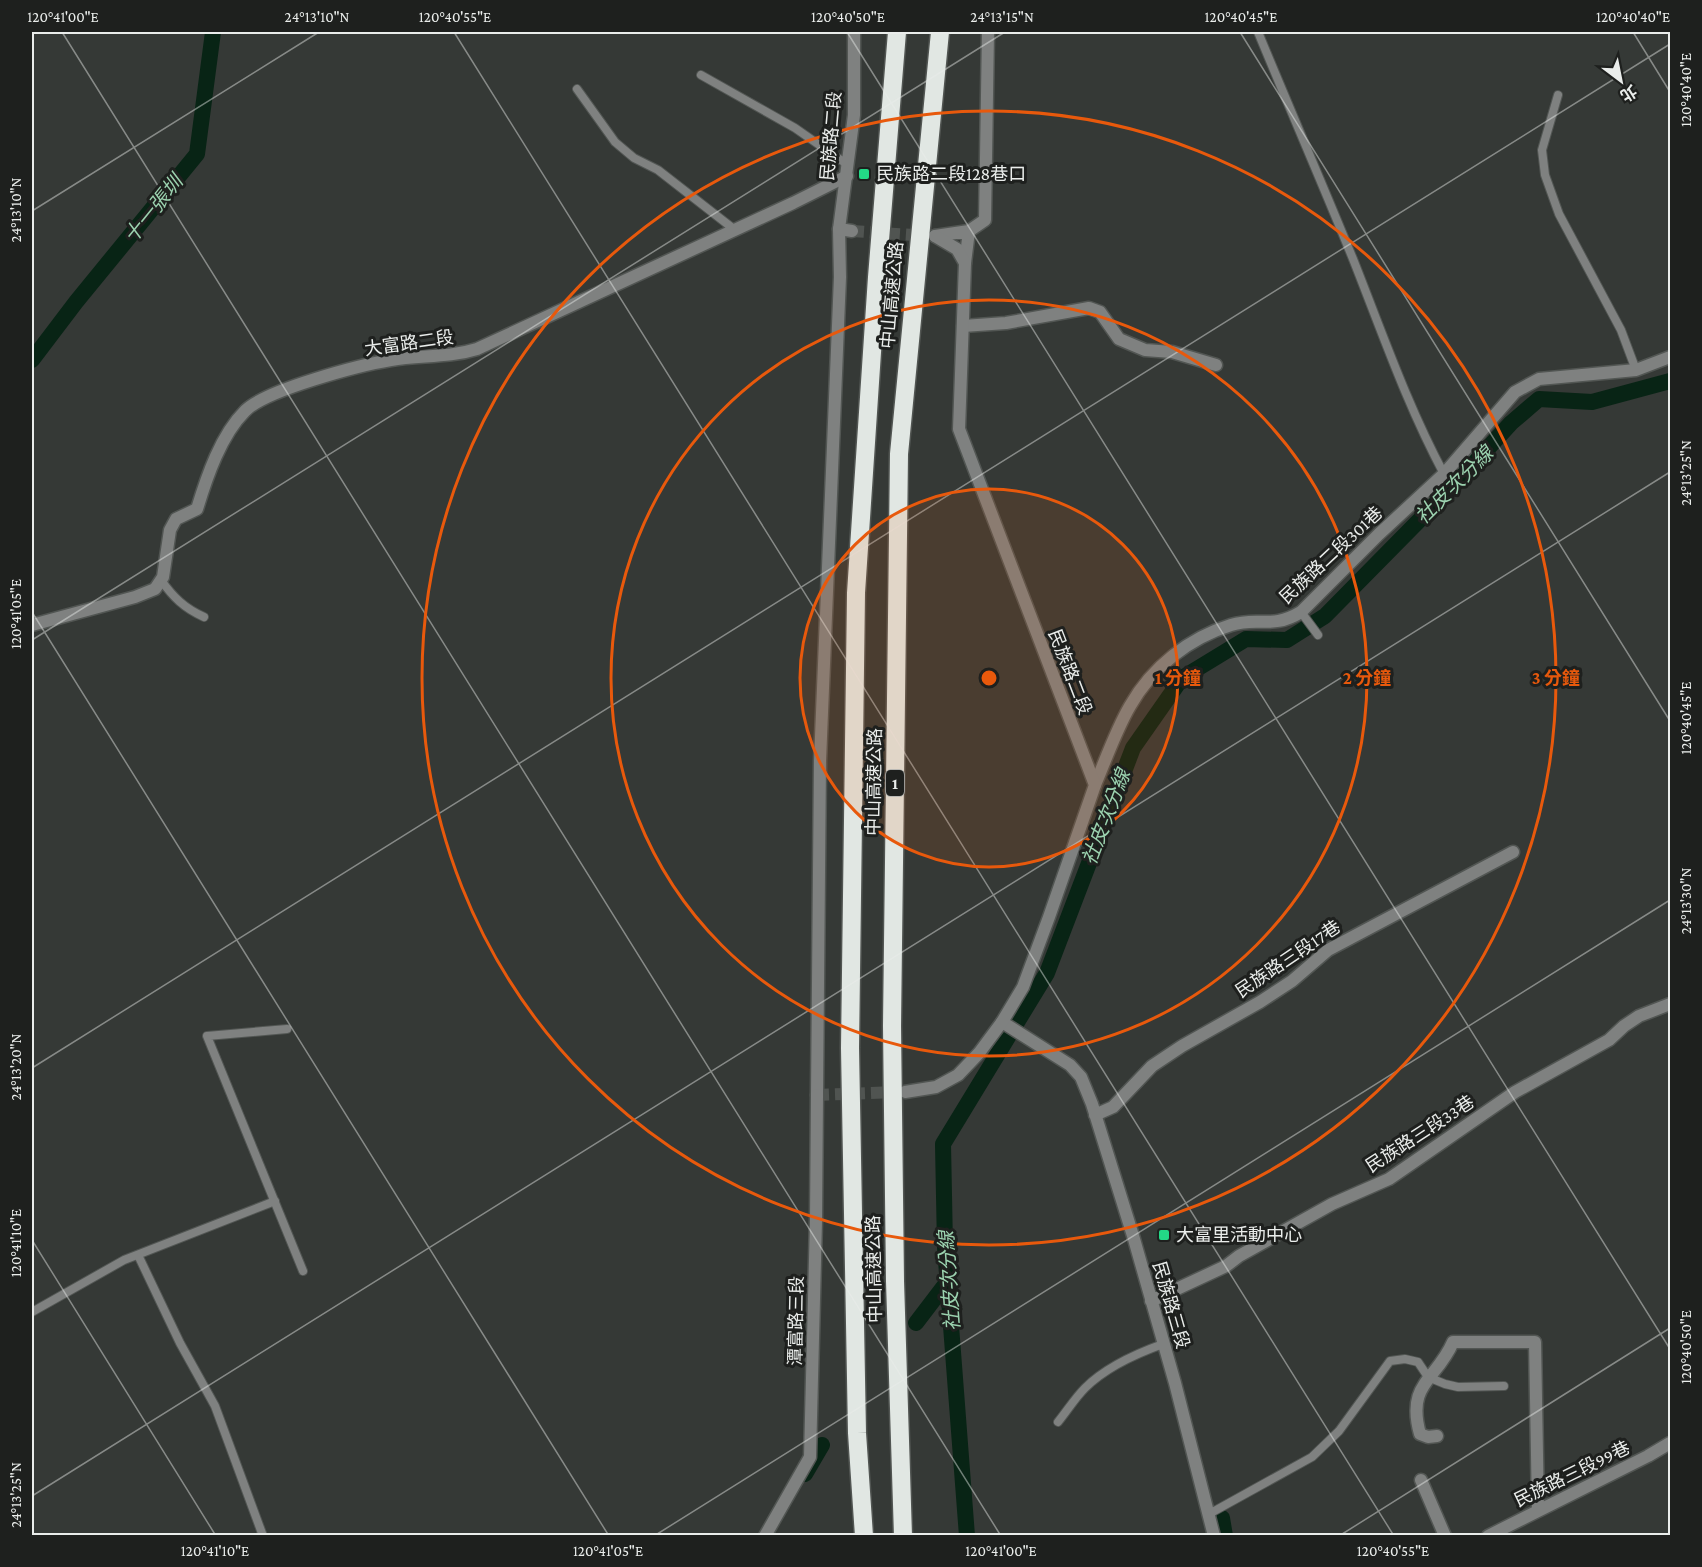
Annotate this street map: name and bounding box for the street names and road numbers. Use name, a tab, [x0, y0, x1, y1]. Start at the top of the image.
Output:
street label: 民族路二段	[817, 90, 845, 182]
street label: 中山高速公路	[877, 240, 907, 350]
street label: 大富路二段	[363, 327, 455, 359]
street label: 民族路二段301巷	[1276, 502, 1386, 608]
street label: 民族路二段	[1045, 626, 1095, 718]
street label: 中山高速公路	[863, 728, 885, 836]
road number: 1	[886, 770, 904, 796]
street label: 民族路三段17巷	[1232, 917, 1344, 1001]
street label: 民族路三段33巷	[1362, 1092, 1478, 1176]
street label: 中山高速公路	[863, 1215, 885, 1323]
street label: 民族路三段	[1149, 1259, 1193, 1351]
street label: 潭富路三段	[785, 1276, 807, 1366]
street label: 民族路三段99巷	[1511, 1437, 1633, 1511]

